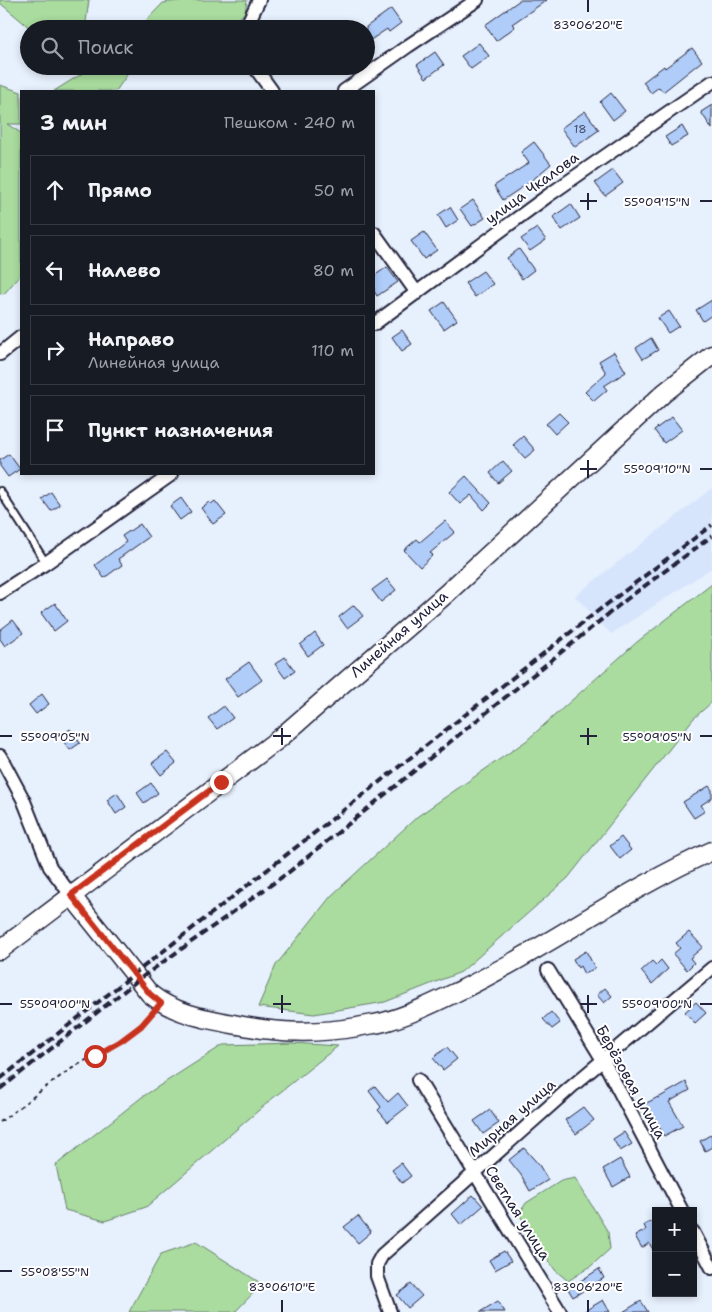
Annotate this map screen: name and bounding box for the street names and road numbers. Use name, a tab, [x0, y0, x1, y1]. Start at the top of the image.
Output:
street label: улица Чкалова	[481, 147, 583, 229]
street label: Линейная улица	[346, 586, 453, 682]
street label: Берёзовая улица	[591, 1021, 671, 1143]
street label: Мирная улица	[464, 1074, 560, 1161]
street label: Светлая улица	[481, 1162, 555, 1265]

